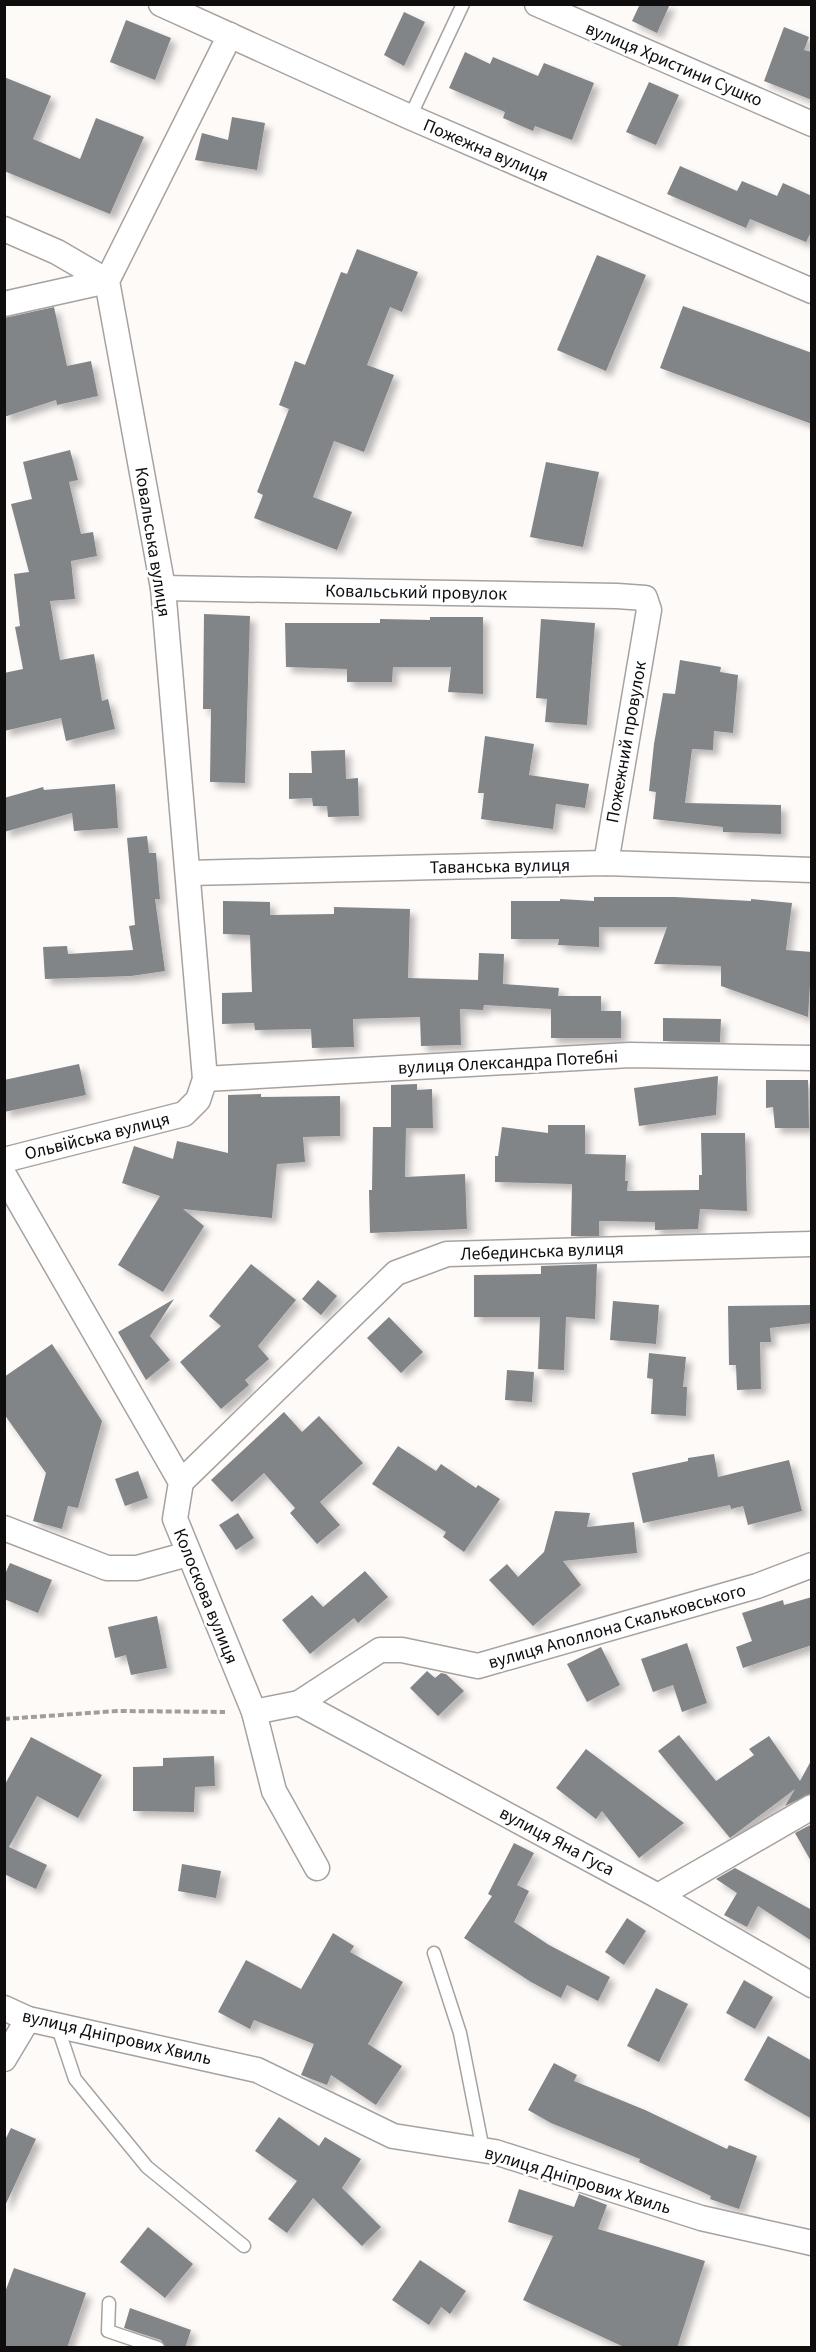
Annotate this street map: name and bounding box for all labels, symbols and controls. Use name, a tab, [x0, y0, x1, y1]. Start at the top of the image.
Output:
street label: вулиця Христини Сушко	[581, 16, 766, 113]
street label: Пожежна вулиця	[419, 113, 552, 188]
street label: Ковальська вулиця	[128, 465, 177, 619]
street label: Ковальський провулок	[325, 578, 507, 607]
street label: Пожежний провулок	[600, 659, 653, 825]
street label: Таванська вулиця	[430, 853, 571, 880]
street label: вулиця Олександра Потебні	[397, 1044, 619, 1081]
street label: Ольвійська вулиця	[22, 1106, 172, 1167]
street label: Лебединська вулиця	[460, 1236, 624, 1267]
street label: Колоскова вулиця	[167, 1525, 244, 1668]
street label: вулиця Аполлона Скальковського	[485, 1578, 749, 1675]
street label: вулиця Яна Гуса	[495, 1801, 619, 1882]
street label: вулиця Дніпрових Хвиль	[20, 2004, 214, 2071]
street label: вулиця Дніпрових Хвиль	[482, 2140, 674, 2221]

